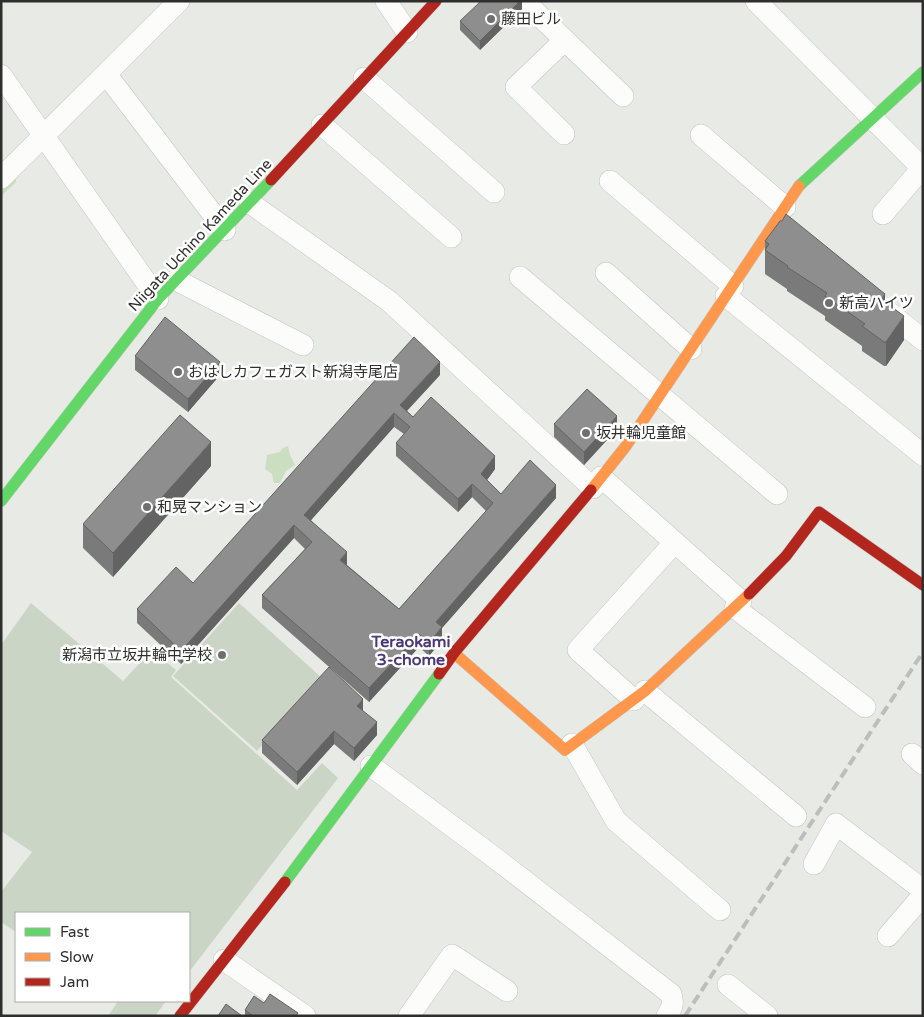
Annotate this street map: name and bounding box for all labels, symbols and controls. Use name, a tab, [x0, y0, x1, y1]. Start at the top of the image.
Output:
place label: 藤田ビル	[501, 10, 561, 28]
marker: 藤田ビル	[485, 13, 497, 25]
street label: Niigata Uchino Kameda Line	[125, 155, 275, 315]
place label: 新高ハイツ	[839, 294, 914, 312]
marker: 新高ハイツ	[823, 297, 835, 309]
place label: おはしカフェガスト新潟寺尾店	[188, 363, 398, 381]
marker: おはしカフェガスト新潟寺尾店	[172, 366, 184, 378]
place label: 坂井輪児童館	[596, 424, 686, 442]
marker: 坂井輪児童館	[580, 427, 592, 439]
place label: 和晃マンション	[157, 498, 262, 516]
marker: 和晃マンション	[141, 501, 153, 513]
district label: Teraokami 3-chome	[371, 632, 450, 670]
place label: 新潟市立坂井輪中学校	[62, 646, 212, 664]
marker: 新潟市立坂井輪中学校	[216, 649, 228, 661]
legend	[15, 912, 190, 1002]
text: Fast	[60, 923, 90, 941]
text: Slow	[60, 948, 94, 966]
text: Jam	[60, 973, 89, 991]

